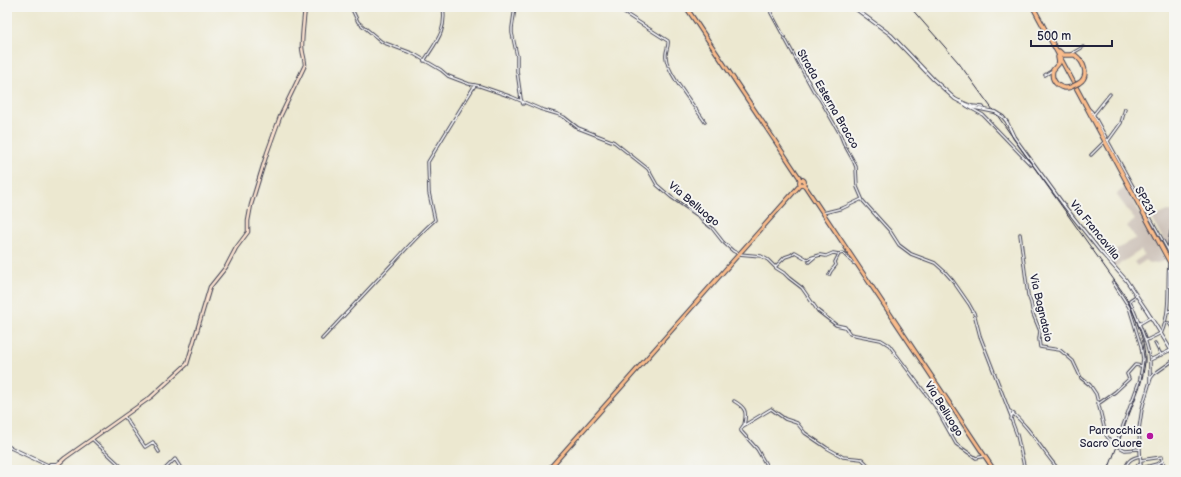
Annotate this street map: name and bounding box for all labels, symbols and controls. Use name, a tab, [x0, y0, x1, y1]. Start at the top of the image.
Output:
scale bar	[1031, 22, 1112, 48]
text: 500 m	[1037, 29, 1071, 44]
street label: Strada Esterna Bracco	[794, 47, 862, 151]
street label: Via Belluogo	[666, 179, 722, 229]
street label: SP231	[1132, 184, 1158, 218]
street label: Via Francavilla	[1067, 198, 1123, 262]
street label: Via Bagnatoio	[1027, 273, 1055, 343]
street label: Via Belluogo	[922, 379, 966, 439]
place label: Parrocchia Sacro Cuore	[1080, 424, 1142, 450]
marker: Parrocchia Sacro Cuore	[1145, 431, 1155, 441]

